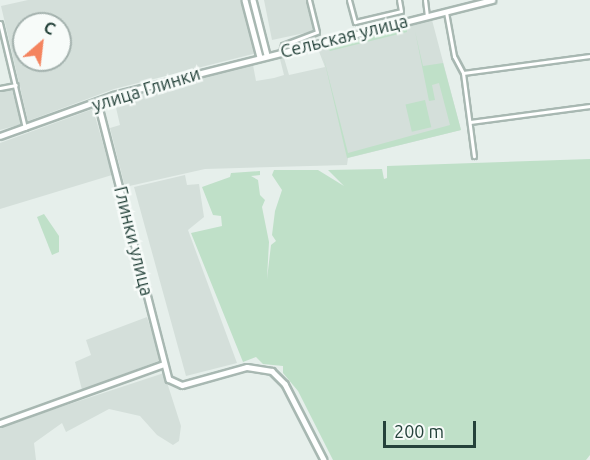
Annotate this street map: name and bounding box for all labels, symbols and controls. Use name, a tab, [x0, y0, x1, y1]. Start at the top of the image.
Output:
street label: Сельская улица	[278, 10, 410, 62]
north arrow	[12, 12, 72, 72]
text: С	[41, 18, 58, 38]
street label: улица Глинки	[89, 62, 203, 116]
street label: Глинки улица	[110, 184, 158, 298]
scale bar	[386, 409, 479, 447]
text: 200 m	[394, 421, 444, 441]

